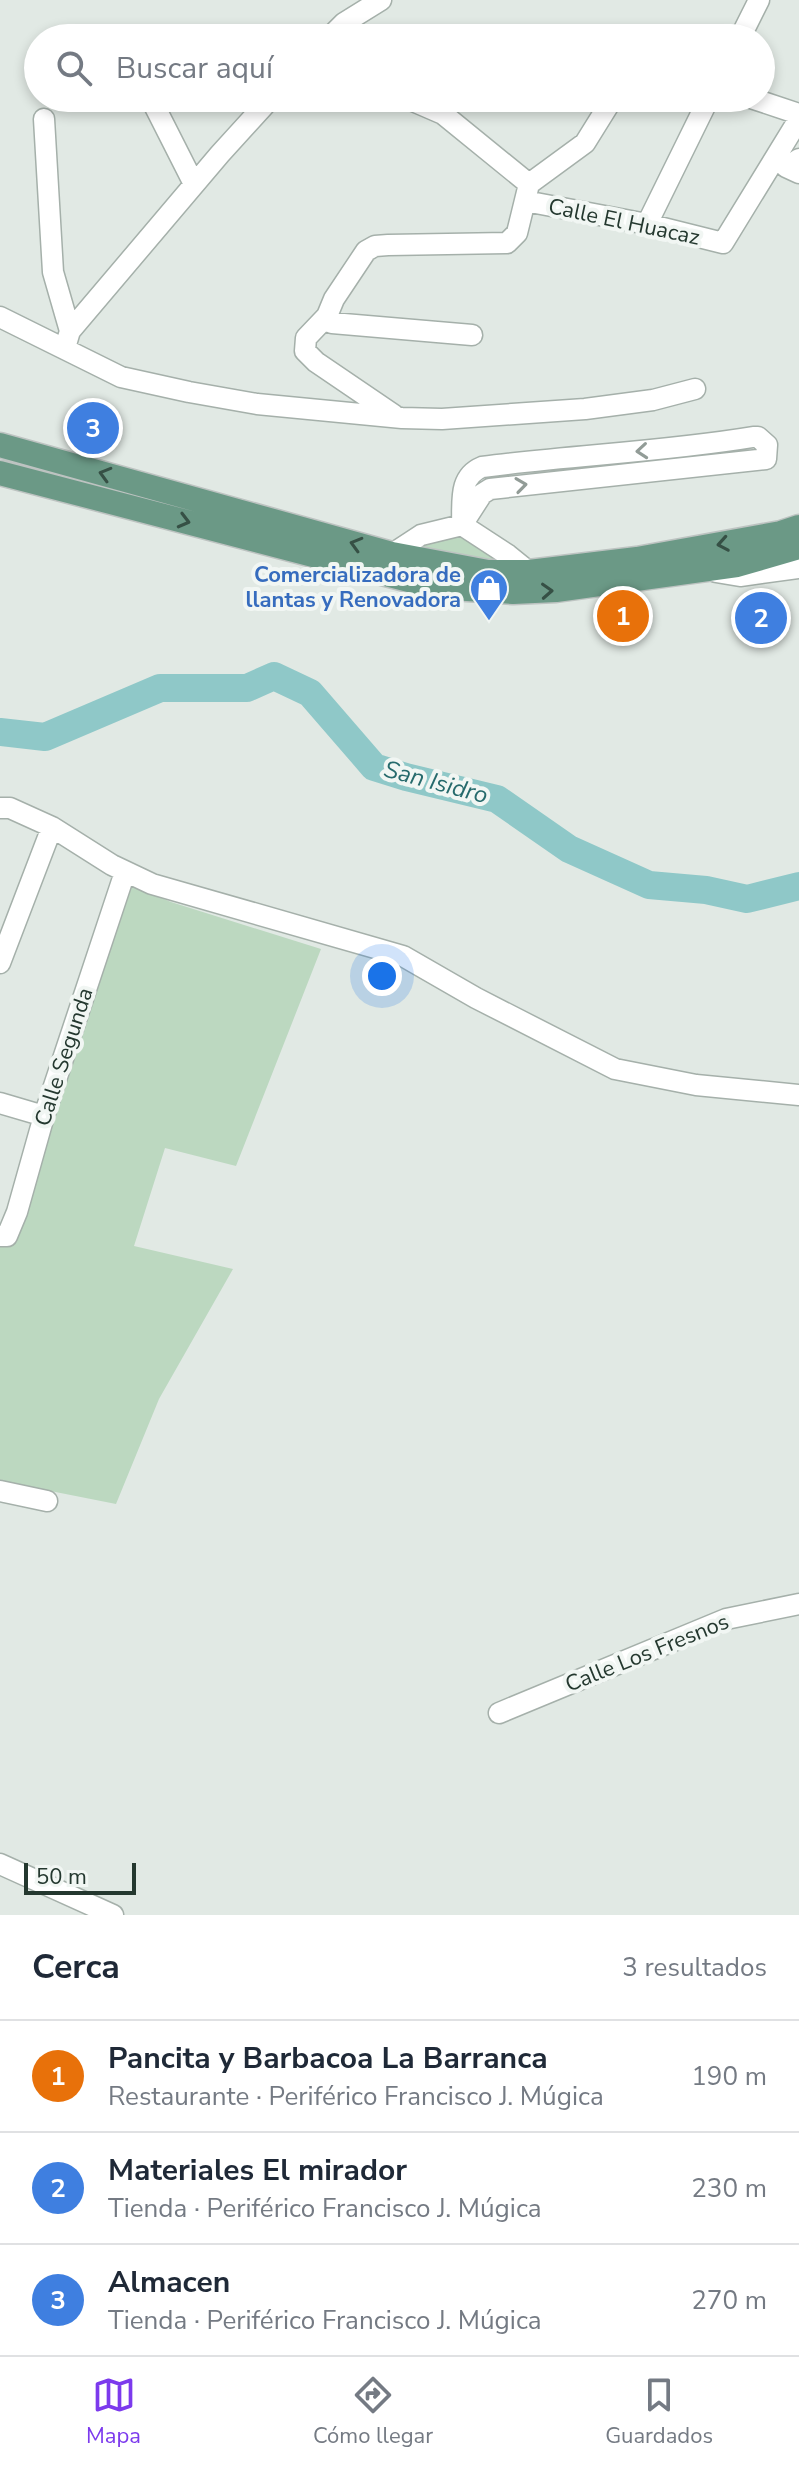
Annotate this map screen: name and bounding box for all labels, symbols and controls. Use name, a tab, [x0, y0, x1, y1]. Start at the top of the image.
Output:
search box	[24, 24, 775, 112]
icon: search	[52, 46, 96, 90]
text: Buscar aquí	[116, 48, 273, 89]
street label: Calle El Huacaz	[546, 191, 702, 253]
pin: 3	[67, 398, 119, 458]
one-way arrow	[635, 442, 648, 459]
one-way arrow	[99, 467, 113, 484]
one-way arrow	[515, 476, 528, 493]
one-way arrow	[176, 512, 190, 529]
one-way arrow	[716, 534, 730, 551]
one-way arrow	[349, 537, 363, 554]
place label: Comercializadora de llantas y Renovadora	[246, 560, 461, 615]
shop icon: Comercializadora de llantas y Renovadora	[468, 567, 510, 622]
one-way arrow	[541, 582, 554, 599]
pin: 1	[597, 586, 649, 646]
pin: 2	[735, 588, 787, 648]
water label: San Isidro	[380, 753, 492, 811]
your location	[362, 956, 402, 996]
street label: Calle Segunda	[28, 984, 100, 1130]
street label: Calle Los Fresnos	[561, 1607, 733, 1699]
scale bar	[24, 1859, 136, 1895]
text: 50 m	[36, 1862, 87, 1892]
text: Cerca	[32, 1944, 120, 1990]
text: 3 resultados	[622, 1950, 767, 1985]
text: Pancita y Barbacoa La Barranca	[108, 2038, 548, 2079]
text: 1	[50, 2059, 66, 2094]
text: 190 m	[691, 2059, 767, 2094]
text: Restaurante · Periférico Francisco J. Múgica	[108, 2079, 604, 2114]
text: Materiales El mirador	[108, 2150, 407, 2191]
text: 2	[50, 2171, 66, 2206]
text: 230 m	[691, 2171, 767, 2206]
text: Tienda · Periférico Francisco J. Múgica	[108, 2191, 542, 2226]
text: Almacen	[108, 2262, 230, 2303]
text: 3	[50, 2283, 66, 2318]
text: 270 m	[691, 2283, 767, 2318]
text: Tienda · Periférico Francisco J. Múgica	[108, 2303, 542, 2338]
tab: Mapa	[86, 2373, 141, 2451]
tab: Cómo llegar	[313, 2373, 433, 2451]
tab: Guardados	[605, 2373, 713, 2451]

